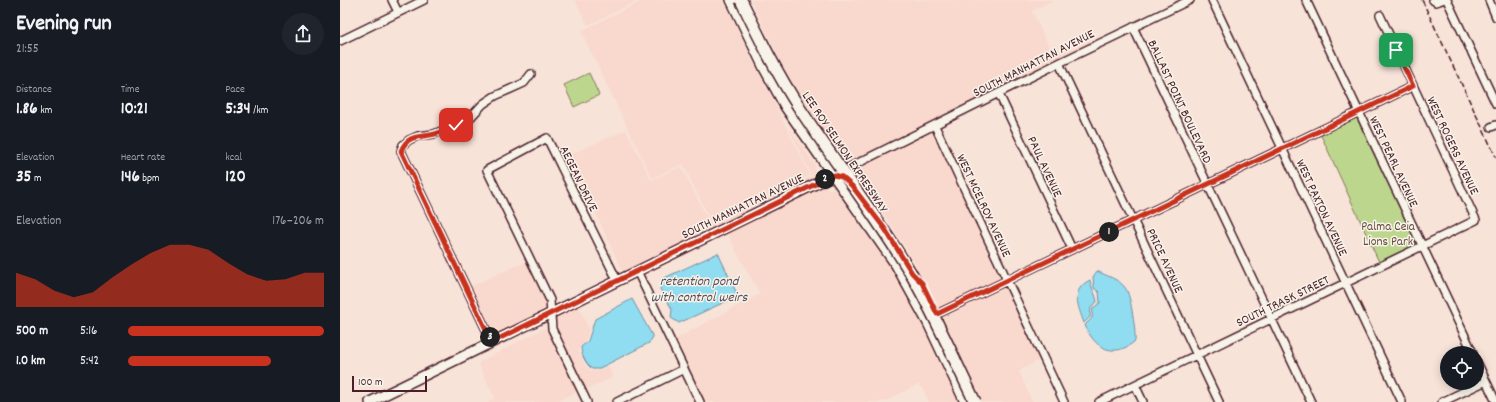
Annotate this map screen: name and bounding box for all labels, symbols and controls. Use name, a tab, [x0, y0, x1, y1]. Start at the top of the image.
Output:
text: Evening run	[16, 9, 112, 40]
button: share	[282, 13, 324, 55]
street label: SOUTH MANHATTAN AVENUE	[970, 25, 1098, 103]
pin	[1379, 33, 1413, 67]
street label: BALLAST POINT BOULEVARD	[1142, 37, 1216, 167]
icon: arrive	[1385, 39, 1407, 61]
text: 21:55	[16, 40, 39, 59]
text: Distance	[16, 82, 52, 98]
text: Time	[121, 82, 139, 98]
text: Pace	[225, 82, 245, 98]
street label: LEE ROY SELMON EXPRESSWAY	[796, 88, 892, 218]
street label: WEST ROGERS AVENUE	[1421, 94, 1483, 198]
text: 1.86	[16, 98, 38, 122]
text: 10:21	[121, 98, 148, 122]
text: 5:34	[225, 98, 251, 122]
text: km	[38, 103, 52, 119]
text: /km	[251, 103, 268, 119]
pin	[439, 108, 473, 142]
street label: WEST PEARL AVENUE	[1363, 113, 1422, 211]
icon: check	[445, 114, 467, 136]
street label: PAUL AVENUE	[1021, 133, 1066, 201]
street label: AEGEAN DRIVE	[554, 143, 602, 215]
text: Elevation	[16, 150, 54, 166]
text: Heart rate	[121, 150, 165, 166]
text: kcal	[225, 150, 242, 166]
street label: WEST MCELROY AVENUE	[950, 151, 1015, 261]
street label: WEST PAXTON AVENUE	[1290, 157, 1352, 260]
text: 35	[16, 166, 31, 190]
text: 146	[121, 166, 140, 190]
text: 120	[225, 166, 246, 190]
street label: SOUTH MANHATTAN AVENUE	[679, 169, 808, 245]
pin: 2	[815, 169, 835, 189]
text: m	[31, 171, 42, 187]
text: bpm	[140, 171, 160, 187]
text: 2	[823, 171, 827, 187]
text: Elevation	[16, 212, 61, 231]
text: 176–206 m	[272, 212, 324, 231]
park label: Palma Ceia Lions Park	[1361, 218, 1416, 252]
pin: 1	[1099, 222, 1119, 242]
text: 1	[1108, 224, 1110, 240]
street label: PRICE AVENUE	[1140, 226, 1187, 297]
street label: SOUTH TRASK STREET	[1233, 271, 1333, 333]
water label: retention pond with control weirs	[651, 272, 748, 308]
text: 500 m	[16, 322, 48, 341]
text: 5:16	[80, 322, 97, 341]
pin: 3	[480, 327, 500, 347]
text: 3	[488, 329, 492, 345]
map controls	[1440, 346, 1484, 390]
button: locate	[1440, 346, 1484, 390]
text: 1.0 km	[16, 352, 45, 371]
text: 5:42	[80, 352, 99, 371]
scale bar	[352, 374, 427, 393]
text: 100 m	[358, 375, 382, 391]

